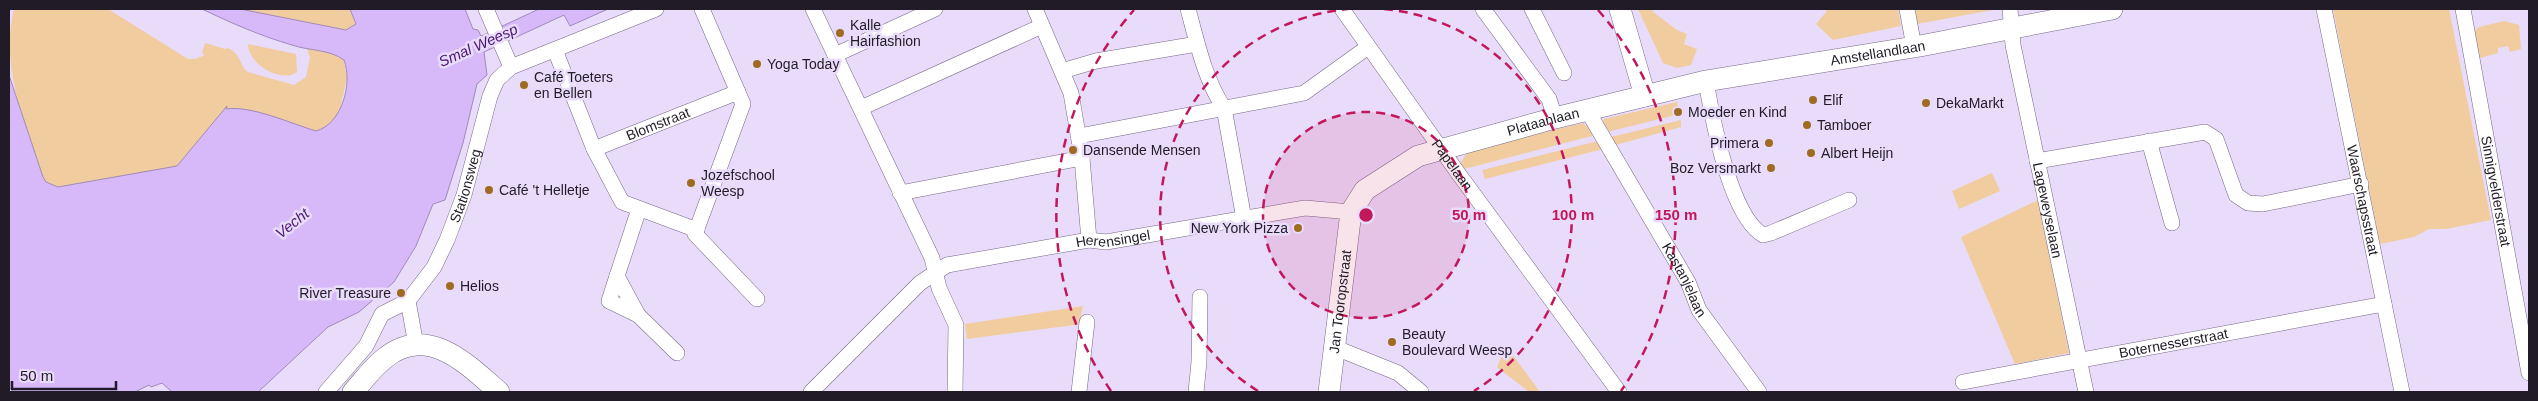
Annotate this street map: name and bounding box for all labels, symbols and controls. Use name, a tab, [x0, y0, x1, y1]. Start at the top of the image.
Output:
place label: Kalle Hairfashion	[850, 17, 921, 49]
water label: Smal Weesp	[436, 20, 520, 70]
marker: Kalle Hairfashion	[834, 27, 846, 39]
street label: Amstellandlaan	[1829, 37, 1926, 69]
place label: Yoga Today	[767, 56, 839, 72]
marker: Yoga Today	[751, 58, 763, 70]
place label: Café Toeters en Bellen	[534, 69, 613, 101]
marker: Café Toeters en Bellen	[518, 79, 530, 91]
place label: Elif	[1823, 92, 1843, 108]
marker: Elif	[1807, 94, 1819, 106]
place label: DekaMarkt	[1936, 95, 2004, 111]
marker: DekaMarkt	[1920, 97, 1932, 109]
street label: Blomstraat	[624, 104, 692, 144]
street label: Plataanlaan	[1505, 104, 1581, 139]
place label: Moeder en Kind	[1688, 104, 1787, 120]
marker: Moeder en Kind	[1672, 106, 1684, 118]
place label: Tamboer	[1817, 117, 1872, 133]
marker: Tamboer	[1801, 119, 1813, 131]
street label: Sinnigvelderstraat	[2478, 134, 2514, 248]
place label: Primera	[1710, 135, 1759, 151]
street label: Papelaan	[1429, 136, 1476, 194]
marker: Primera	[1763, 137, 1775, 149]
place label: Dansende Mensen	[1083, 142, 1201, 158]
street label: Waarschapsstraat	[2344, 143, 2382, 257]
marker: Dansende Mensen	[1067, 144, 1079, 156]
place label: Albert Heijn	[1821, 145, 1893, 161]
street label: Stationsweg	[446, 147, 484, 225]
marker: Albert Heijn	[1805, 147, 1817, 159]
place label: Boz Versmarkt	[1670, 160, 1761, 176]
street label: Lageweyselaan	[2030, 161, 2066, 260]
marker: Boz Versmarkt	[1765, 162, 1777, 174]
place label: Jozefschool Weesp	[701, 167, 775, 199]
marker: Jozefschool Weesp	[685, 177, 697, 189]
place label: Café 't Helletje	[499, 182, 590, 198]
marker: Café 't Helletje	[483, 184, 495, 196]
water label: Vecht	[272, 204, 313, 242]
centre of rings	[1357, 206, 1375, 224]
text: 50 m	[1452, 206, 1486, 223]
text: 100 m	[1552, 206, 1594, 223]
text: 150 m	[1655, 206, 1697, 223]
place label: New York Pizza	[1191, 220, 1288, 236]
marker: New York Pizza	[1292, 222, 1304, 234]
street label: Herensingel	[1075, 227, 1151, 250]
street label: Kastanjelaan	[1659, 240, 1710, 320]
street label: Jan Tooropstraat	[1326, 249, 1354, 354]
place label: Helios	[460, 278, 499, 294]
marker: Helios	[444, 280, 456, 292]
place label: River Treasure	[299, 285, 391, 301]
marker: River Treasure	[395, 287, 407, 299]
street label: Boternesserstraat	[2118, 325, 2229, 361]
place label: Beauty Boulevard Weesp	[1402, 326, 1512, 358]
marker: Beauty Boulevard Weesp	[1386, 336, 1398, 348]
scale bar	[12, 358, 116, 390]
text: 50 m	[20, 367, 53, 384]

